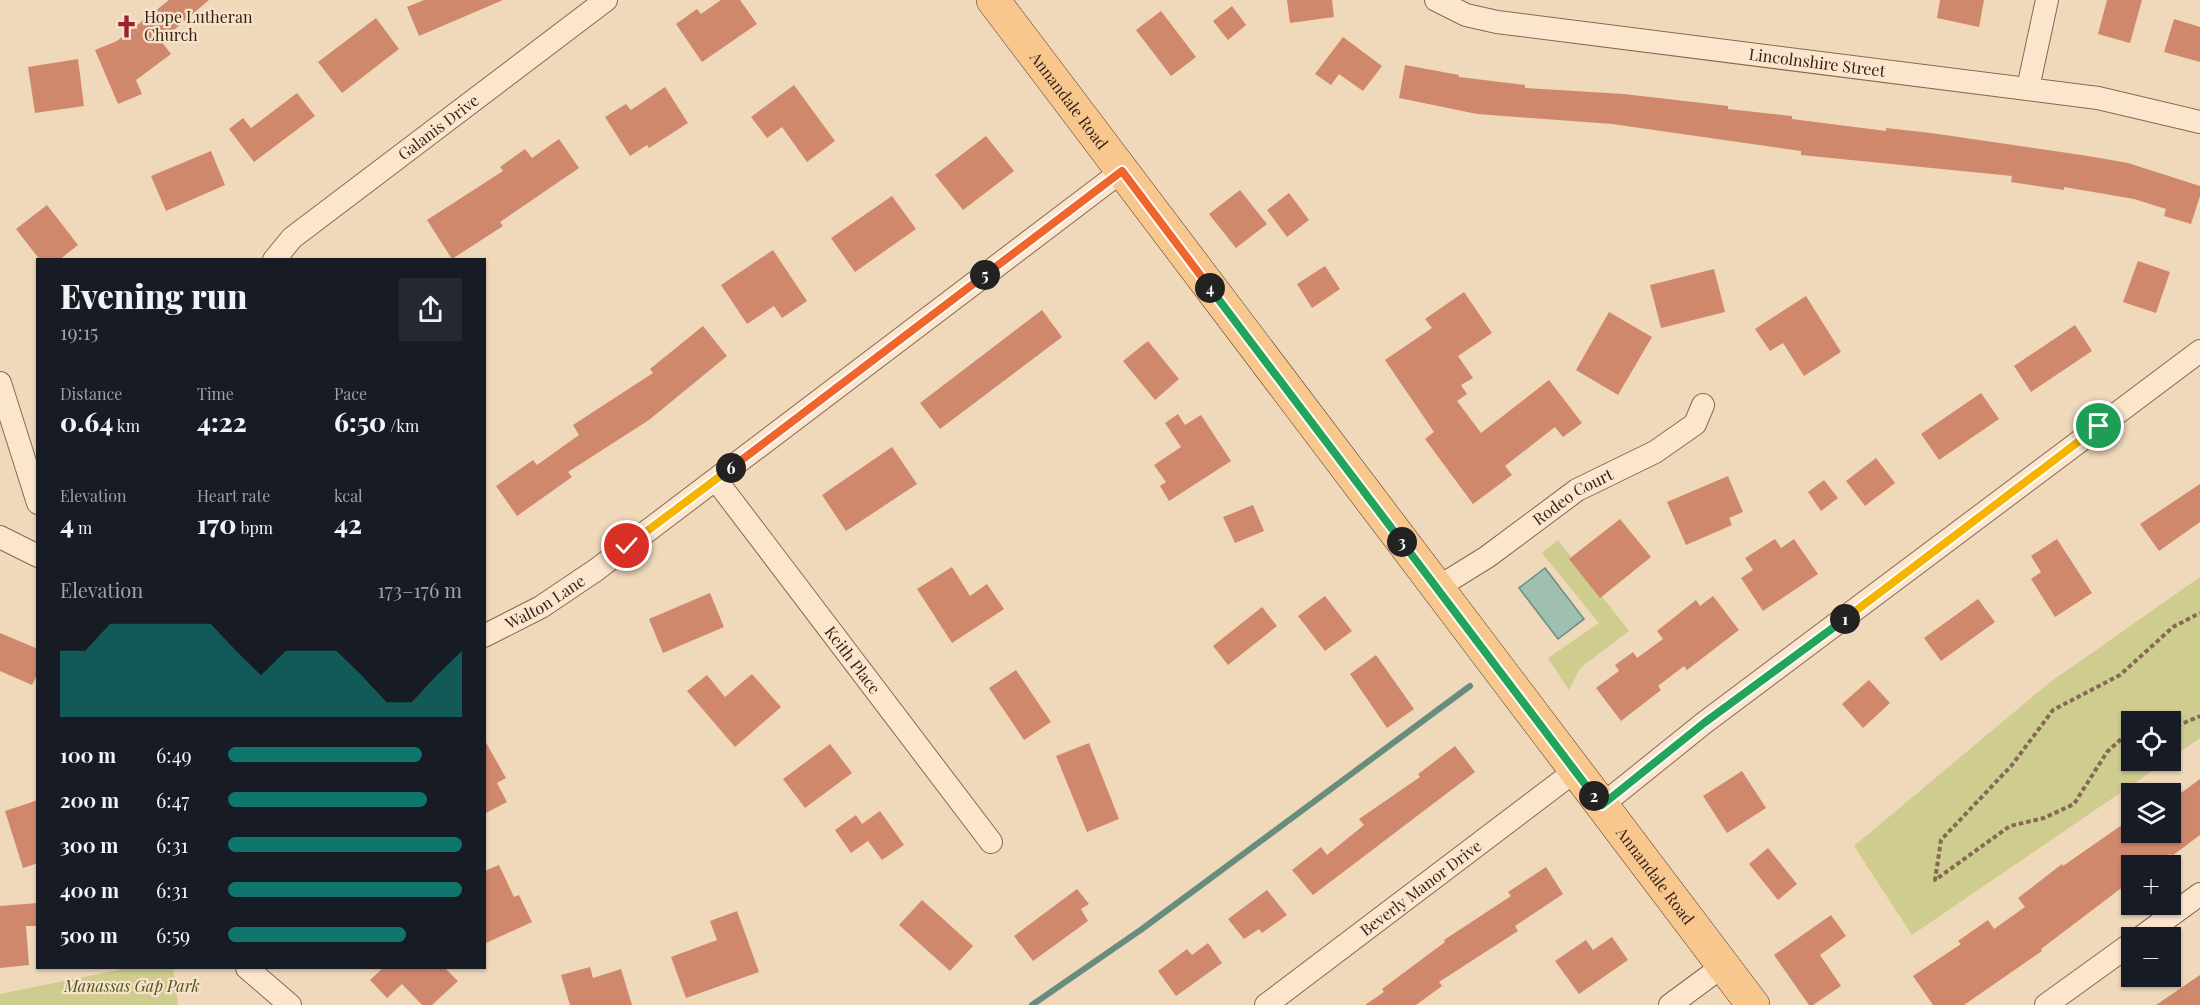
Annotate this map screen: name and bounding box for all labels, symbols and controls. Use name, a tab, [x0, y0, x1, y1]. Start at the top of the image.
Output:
place label: Hope Lutheran Church	[144, 6, 253, 45]
church icon: Hope Lutheran Church	[113, 13, 139, 39]
street label: Lincolnshire Street	[1748, 43, 1887, 81]
street label: Annandale Road	[1025, 46, 1113, 153]
street label: Galanis Drive	[393, 89, 483, 164]
pin: 5	[970, 260, 1000, 290]
text: 5	[981, 264, 989, 285]
text: Evening run	[60, 273, 247, 317]
pin: 4	[1195, 273, 1225, 303]
text: 4	[1206, 277, 1214, 298]
button: share	[399, 278, 462, 341]
text: 19:15	[60, 318, 98, 345]
text: Distance	[60, 383, 122, 404]
text: Time	[197, 383, 234, 404]
text: Pace	[334, 383, 367, 404]
pin	[2073, 400, 2124, 451]
text: 0.64	[60, 404, 113, 439]
text: 4:22	[197, 404, 247, 439]
text: 6:50	[334, 404, 386, 439]
icon: arrive	[2082, 409, 2115, 442]
text: km	[113, 415, 140, 436]
text: /km	[386, 415, 419, 436]
pin: 6	[716, 453, 746, 483]
text: 6	[727, 457, 735, 478]
street label: Rodeo Court	[1528, 463, 1616, 529]
text: Elevation	[60, 485, 127, 506]
text: Heart rate	[197, 485, 270, 506]
text: kcal	[334, 485, 363, 506]
text: 4	[60, 506, 74, 541]
text: 170	[197, 506, 237, 541]
text: 42	[334, 506, 362, 541]
text: m	[74, 517, 92, 538]
text: bpm	[237, 517, 273, 538]
pin	[601, 520, 652, 571]
pin: 3	[1387, 527, 1417, 557]
icon: check	[610, 529, 643, 562]
text: 3	[1398, 531, 1406, 552]
street label: Walton Lane	[501, 570, 589, 634]
text: Elevation	[60, 576, 143, 603]
text: 173–176 m	[377, 576, 462, 603]
pin: 1	[1830, 604, 1860, 634]
text: 1	[1842, 608, 1848, 629]
street label: Keith Place	[821, 621, 886, 698]
map controls	[2121, 711, 2181, 987]
button: locate	[2121, 711, 2181, 771]
text: 100 m	[60, 741, 116, 768]
text: 6:49	[156, 741, 192, 768]
pin: 2	[1579, 781, 1609, 811]
button: layers	[2121, 783, 2181, 843]
text: 2	[1590, 785, 1598, 806]
text: 200 m	[60, 786, 119, 813]
text: 6:47	[156, 786, 189, 813]
street label: Annandale Road	[1611, 822, 1699, 928]
text: 300 m	[60, 831, 118, 858]
text: 6:31	[156, 831, 188, 858]
street label: Beverly Manor Drive	[1355, 835, 1485, 940]
button: +	[2121, 855, 2181, 915]
text: 400 m	[60, 876, 119, 903]
text: 6:31	[156, 876, 188, 903]
text: 500 m	[60, 921, 118, 948]
text: 6:59	[156, 921, 190, 948]
button: −	[2121, 927, 2181, 987]
park label: Manassas Gap Park	[63, 975, 200, 996]

